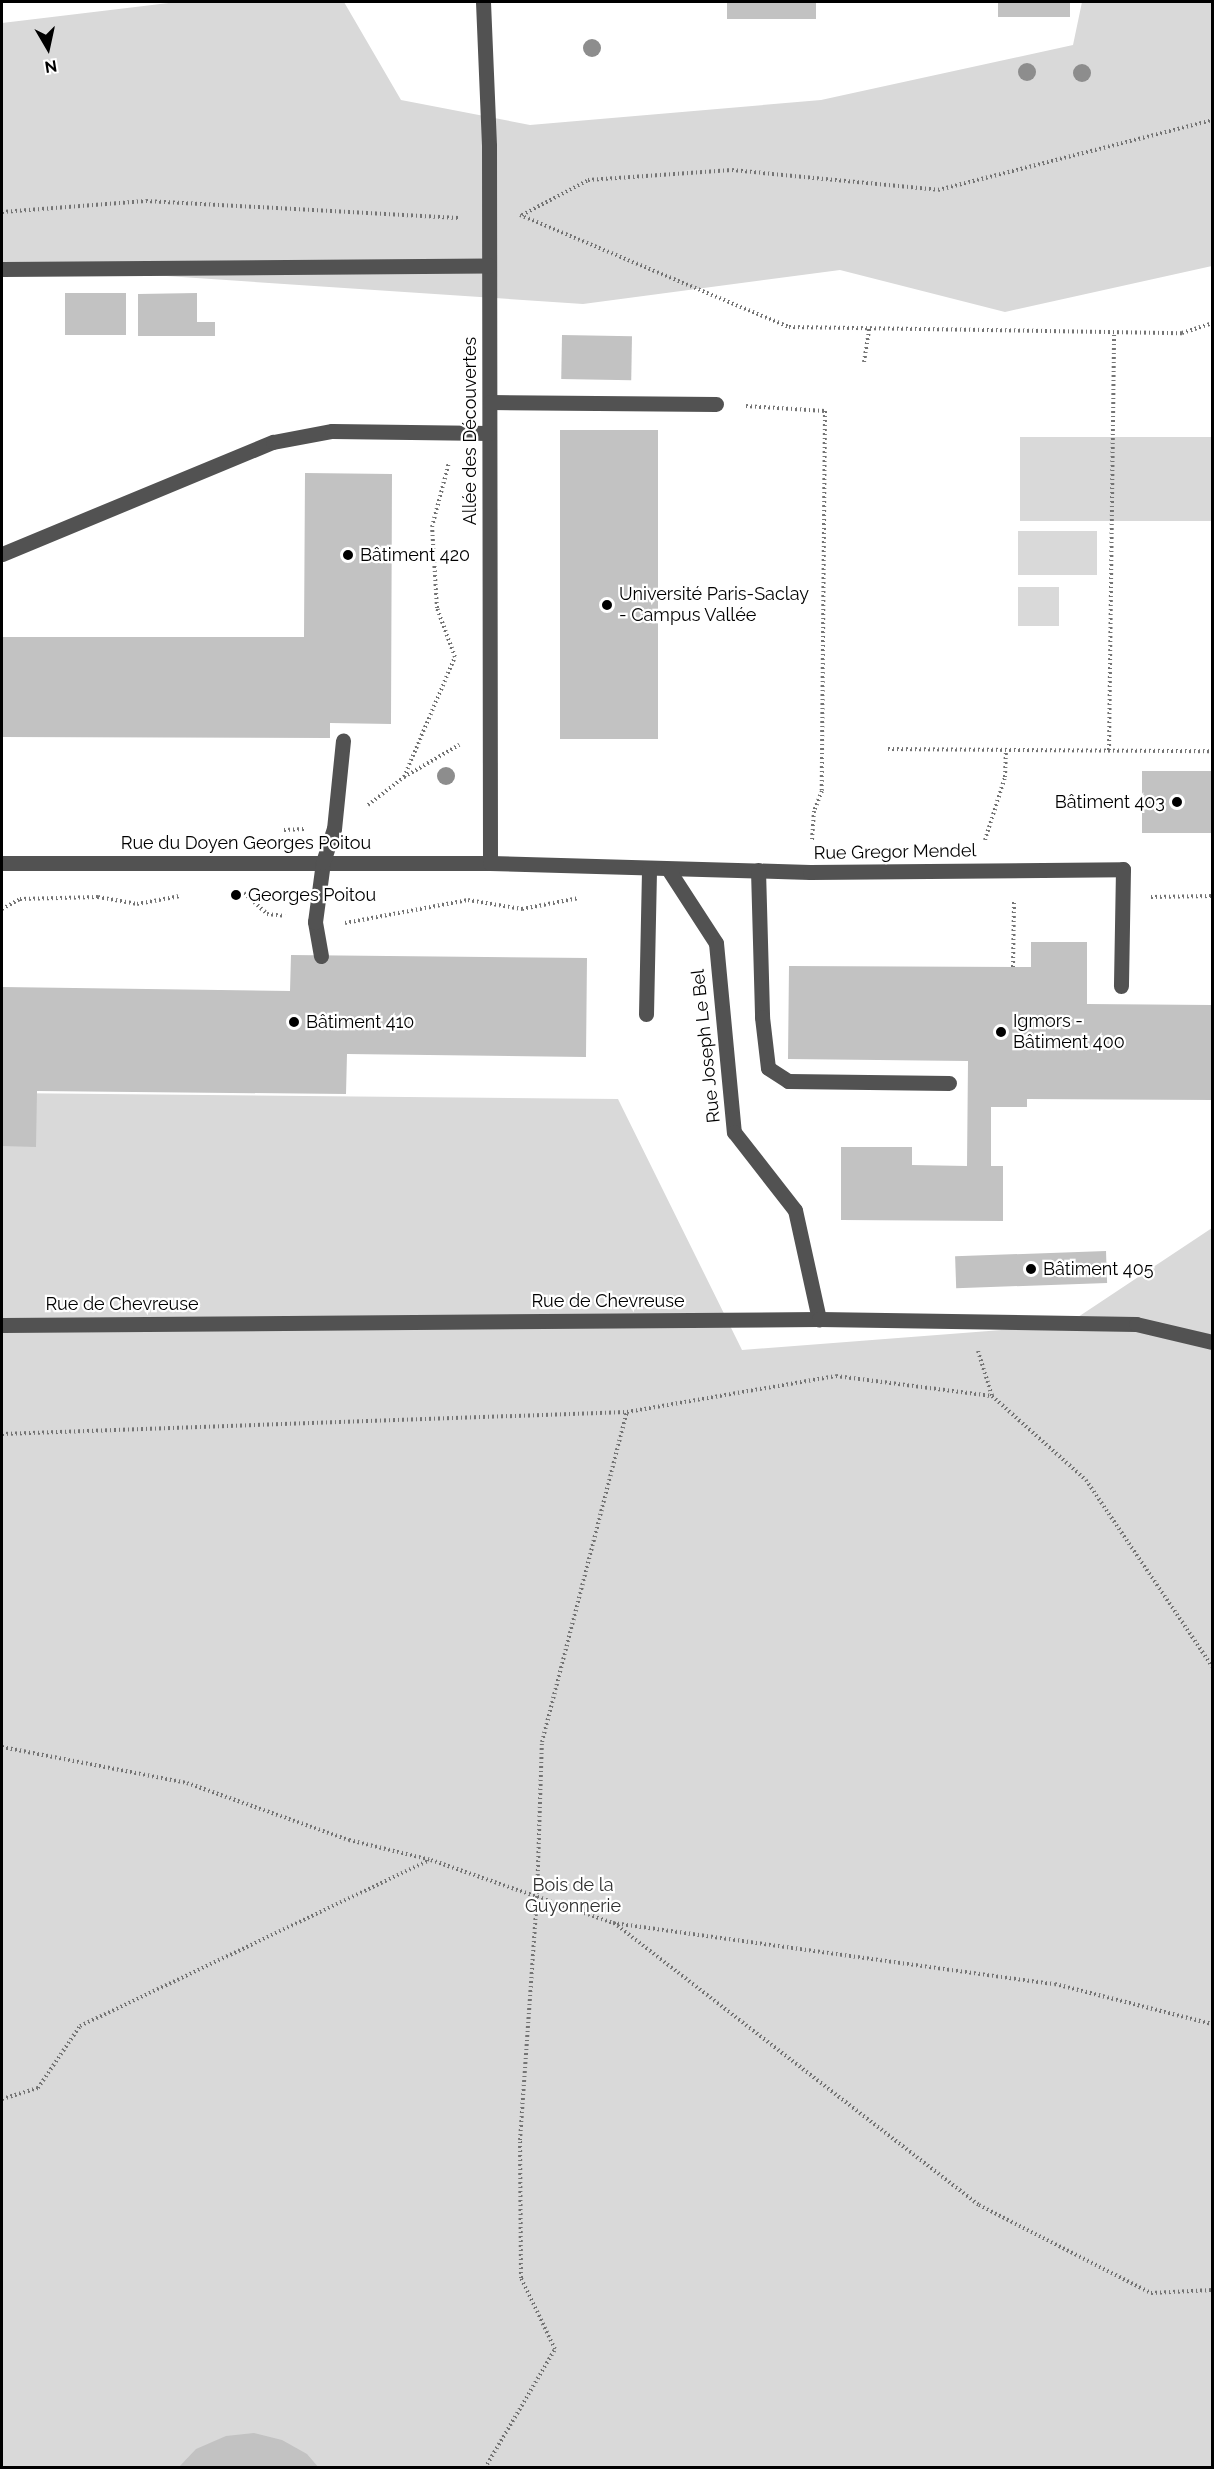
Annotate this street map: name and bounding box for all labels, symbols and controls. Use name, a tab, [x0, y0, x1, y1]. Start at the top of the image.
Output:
north arrow	[18, 18, 78, 78]
text: N	[43, 56, 58, 77]
street label: Allée des Découvertes	[459, 337, 481, 525]
place label: Bâtiment 420	[360, 544, 470, 566]
marker: Bâtiment 420	[341, 548, 355, 562]
place label: Université Paris-Saclay - Campus Vallée	[619, 584, 809, 626]
marker: Université Paris-Saclay - Campus Vallée	[600, 598, 614, 612]
place label: Bâtiment 403	[1055, 791, 1165, 813]
marker: Bâtiment 403	[1170, 795, 1184, 809]
street label: Rue du Doyen Georges Poitou	[121, 832, 371, 854]
street label: Rue Gregor Mendel	[813, 840, 977, 864]
place label: Georges Poitou	[248, 884, 376, 906]
marker: Georges Poitou	[229, 888, 243, 902]
street label: Rue Joseph Le Bel	[687, 968, 725, 1124]
place label: Bâtiment 410	[306, 1011, 414, 1033]
place label: Igmors - Bâtiment 400	[1013, 1011, 1125, 1054]
marker: Bâtiment 410	[287, 1015, 301, 1029]
marker: Igmors - Bâtiment 400	[994, 1025, 1008, 1039]
place label: Bâtiment 405	[1043, 1258, 1153, 1280]
marker: Bâtiment 405	[1024, 1262, 1038, 1276]
street label: Rue de Chevreuse	[531, 1290, 685, 1312]
street label: Rue de Chevreuse	[45, 1293, 199, 1315]
park label: Bois de la Guyonnerie	[525, 1875, 621, 1918]

